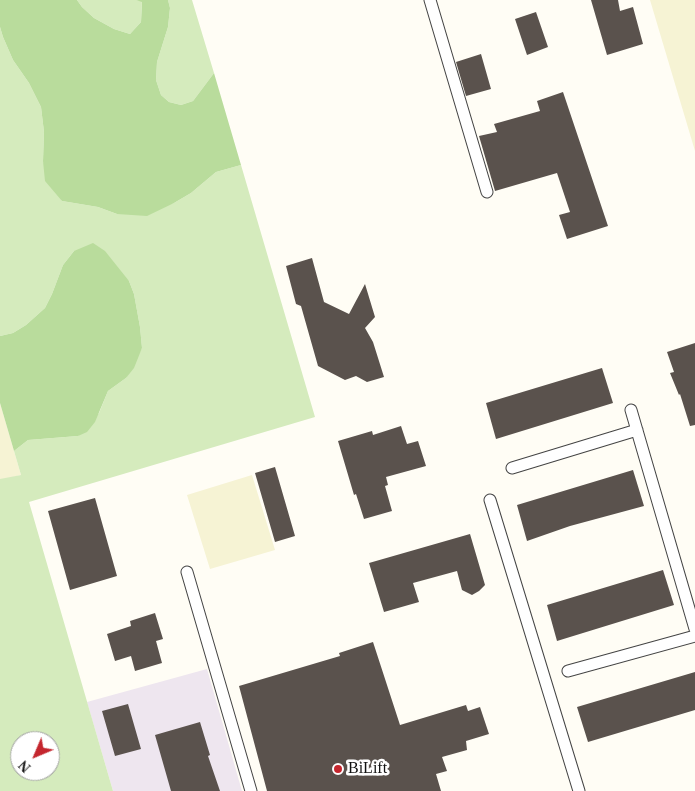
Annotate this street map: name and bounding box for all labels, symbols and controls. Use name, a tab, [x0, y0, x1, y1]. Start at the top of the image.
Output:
north arrow	[10, 731, 60, 781]
text: N	[16, 757, 34, 775]
place label: BiLift	[348, 759, 387, 779]
marker: BiLift	[332, 763, 344, 775]

